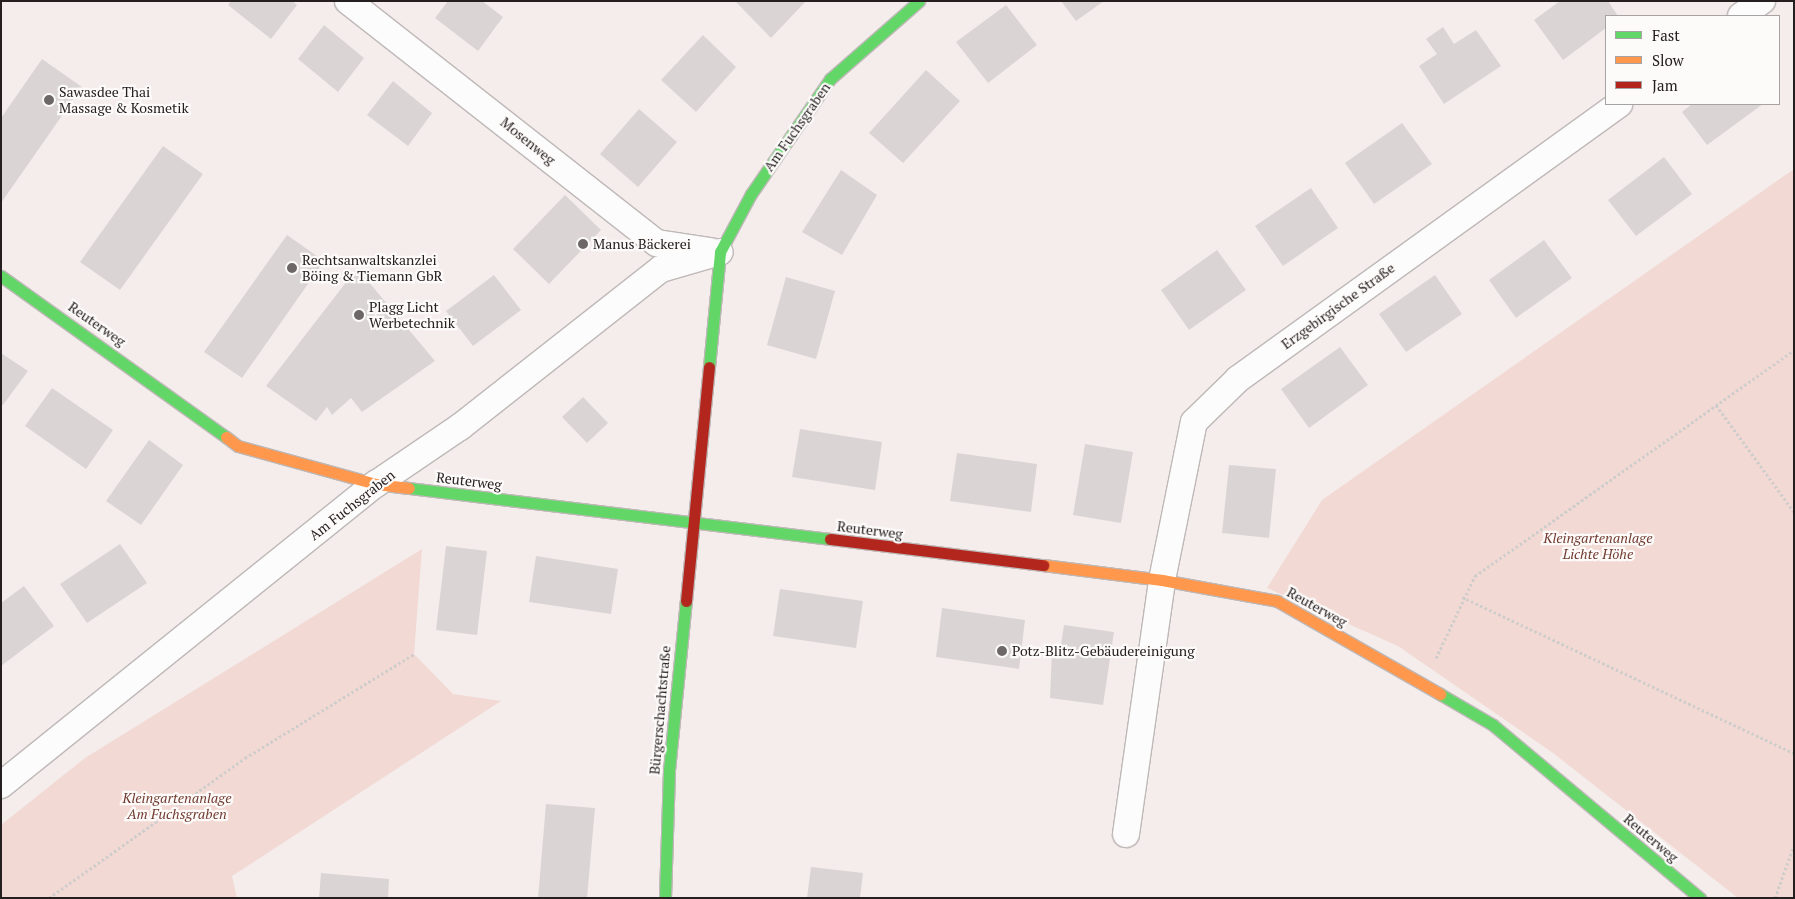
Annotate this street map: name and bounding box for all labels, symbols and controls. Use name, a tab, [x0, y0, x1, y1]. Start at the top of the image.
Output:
legend	[1605, 15, 1780, 105]
text: Fast	[1652, 25, 1680, 45]
text: Slow	[1652, 50, 1684, 70]
text: Jam	[1652, 75, 1678, 95]
street label: Am Fuchsgraben	[760, 79, 834, 175]
place label: Sawasdee Thai Massage & Kosmetik	[59, 84, 189, 116]
marker: Sawasdee Thai Massage & Kosmetik	[43, 94, 55, 106]
street label: Mosenweg	[497, 114, 559, 168]
place label: Manus Bäckerei	[593, 236, 691, 252]
marker: Manus Bäckerei	[577, 238, 589, 250]
place label: Rechtsanwaltskanzlei Böing & Tiemann GbR	[302, 252, 443, 284]
street label: Erzgebirgische Straße	[1278, 259, 1398, 353]
marker: Rechtsanwaltskanzlei Böing & Tiemann GbR	[286, 262, 298, 274]
street label: Reuterweg	[65, 298, 129, 350]
place label: Plagg Licht Werbetechnik	[369, 299, 455, 332]
marker: Plagg Licht Werbetechnik	[353, 309, 365, 321]
street label: Am Fuchsgraben	[306, 466, 398, 544]
street label: Reuterweg	[435, 469, 503, 493]
street label: Reuterweg	[836, 518, 904, 542]
park label: Kleingartenanlage Lichte Höhe	[1543, 530, 1653, 562]
street label: Reuterweg	[1284, 584, 1350, 630]
place label: Potz-Blitz-Gebäudereinigung	[1012, 643, 1194, 659]
street label: Bürgerschachtstraße	[646, 645, 674, 775]
marker: Potz-Blitz-Gebäudereinigung	[996, 645, 1008, 657]
park label: Kleingartenanlage Am Fuchsgraben	[122, 790, 232, 822]
street label: Reuterweg	[1620, 810, 1682, 866]

